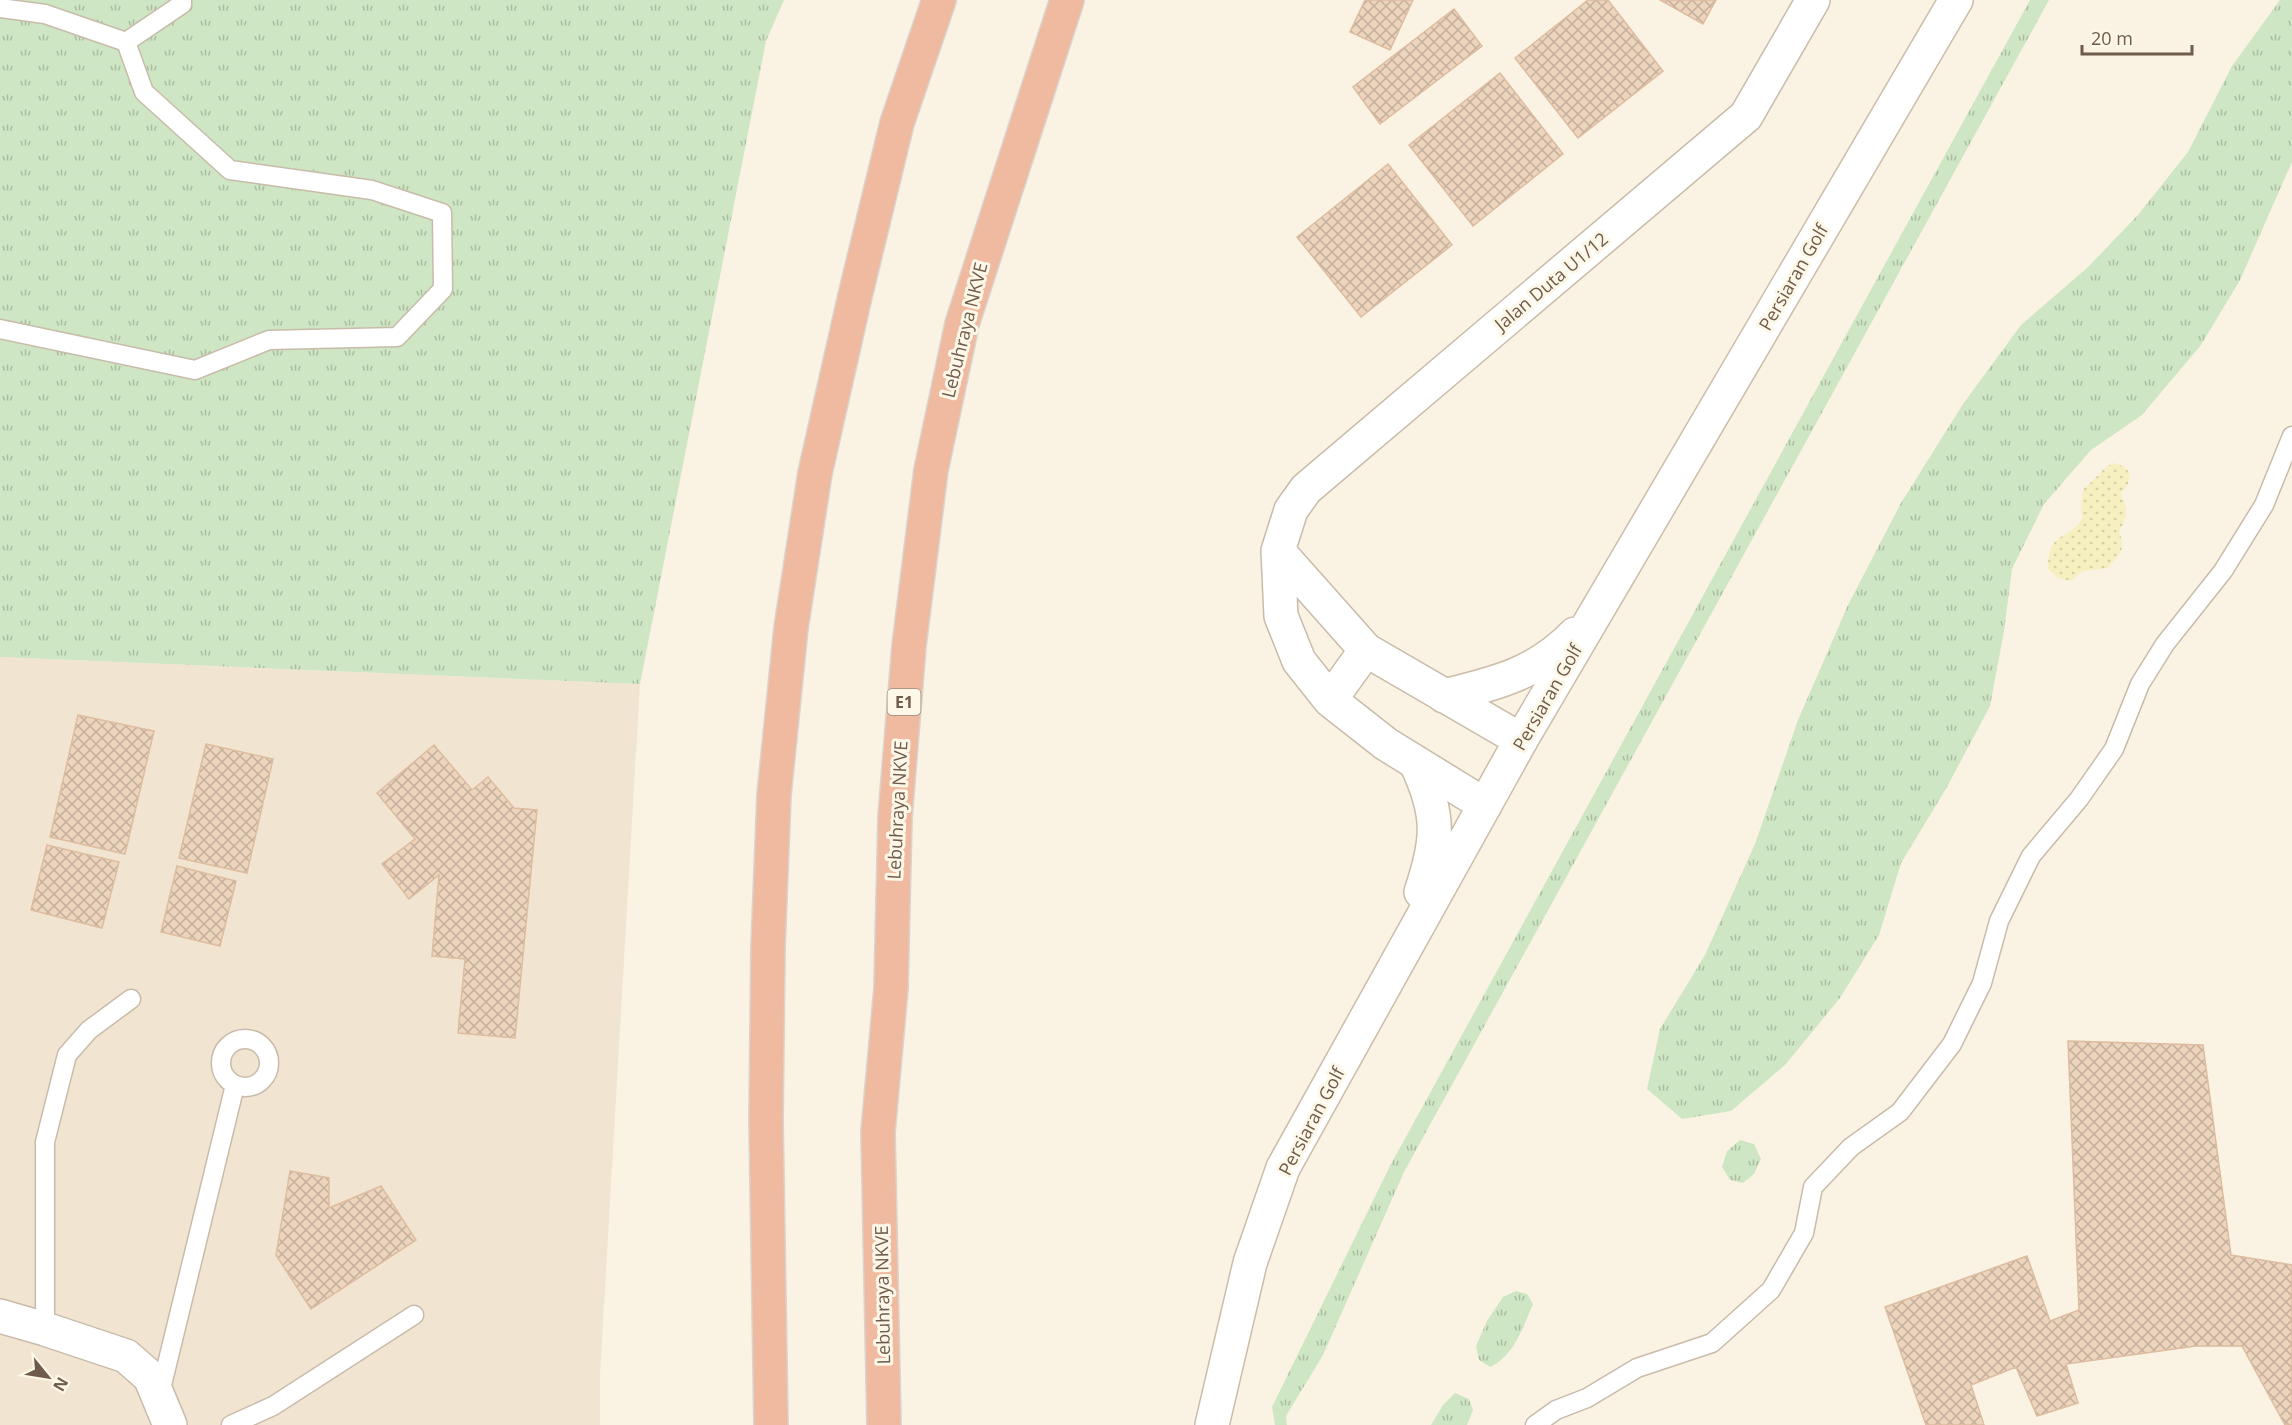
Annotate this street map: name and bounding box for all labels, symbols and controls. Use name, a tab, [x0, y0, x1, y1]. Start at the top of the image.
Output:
scale bar	[2082, 18, 2192, 56]
text: 20 m	[2091, 26, 2133, 50]
street label: Persiaran Golf	[1753, 219, 1834, 335]
street label: Jalan Duta U1/12	[1488, 227, 1613, 337]
street label: Lebuhraya NKVE	[936, 260, 992, 400]
street label: Persiaran Golf	[1507, 639, 1588, 755]
road number: E1	[888, 689, 920, 715]
street label: Lebuhraya NKVE	[881, 740, 913, 880]
street label: Persiaran Golf	[1272, 1062, 1350, 1179]
street label: Lebuhraya NKVE	[869, 1225, 895, 1365]
north arrow	[18, 1347, 78, 1407]
text: N	[48, 1373, 74, 1396]

